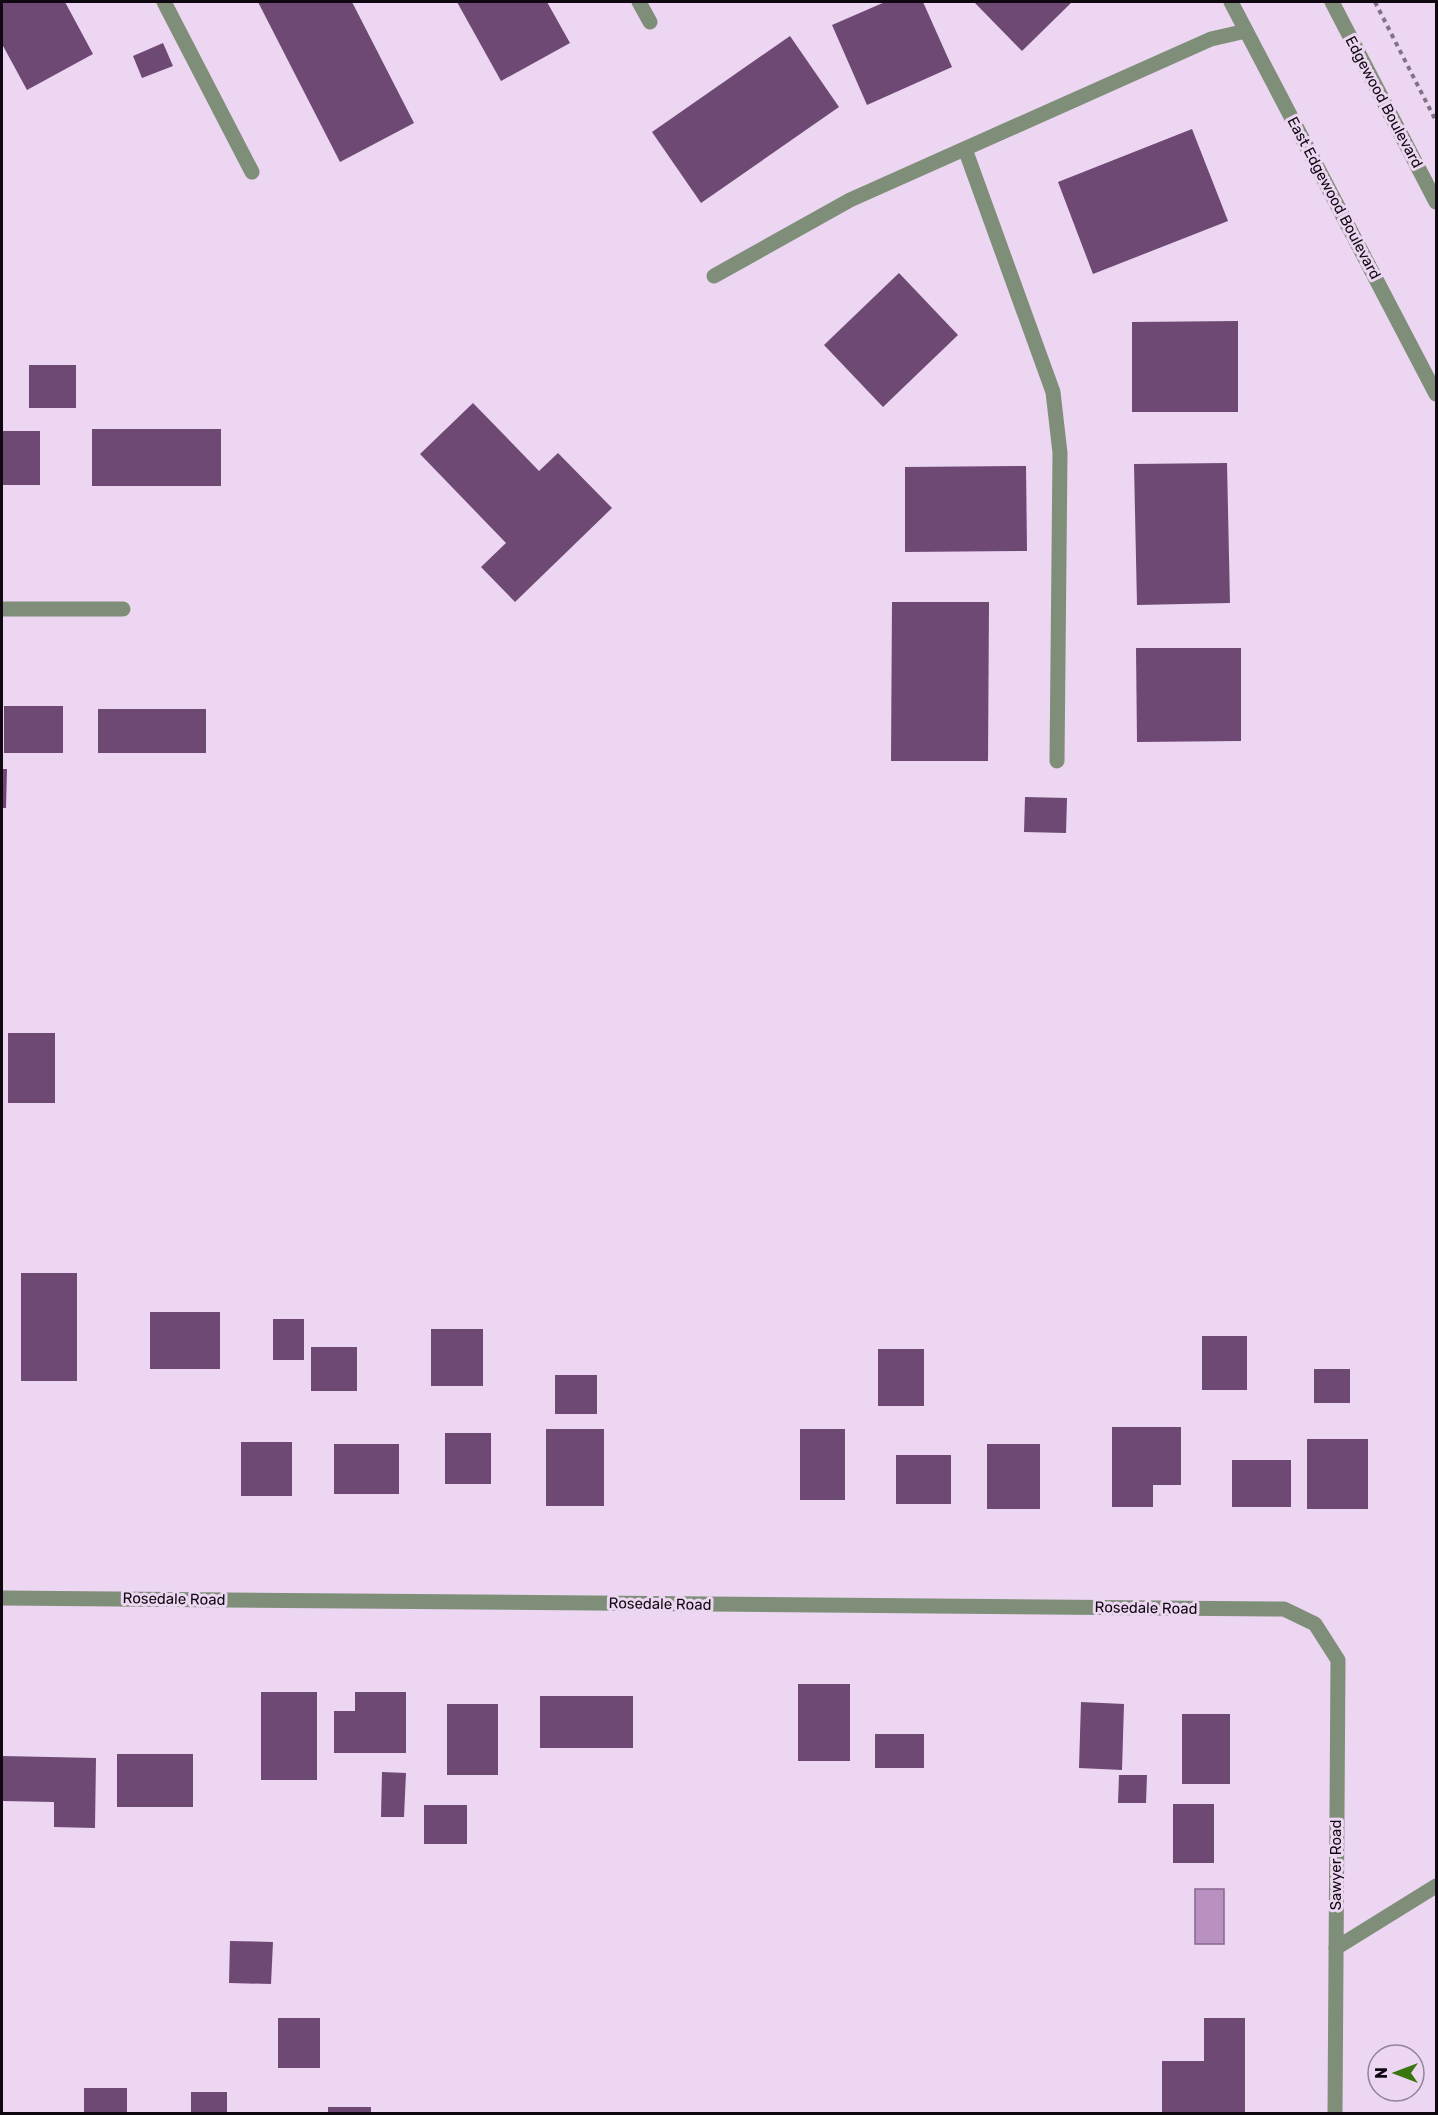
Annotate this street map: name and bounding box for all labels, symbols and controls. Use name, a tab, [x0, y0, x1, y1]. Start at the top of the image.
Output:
street label: Edgewood Boulevard	[1342, 33, 1426, 171]
street label: East Edgewood Boulevard	[1283, 114, 1385, 282]
street label: Rosedale Road	[122, 1589, 226, 1609]
street label: Rosedale Road	[608, 1594, 712, 1614]
street label: Rosedale Road	[1094, 1598, 1198, 1618]
street label: Sawyer Road	[1327, 1820, 1345, 1910]
north arrow	[1366, 2043, 1426, 2103]
text: N	[1372, 2067, 1391, 2079]

